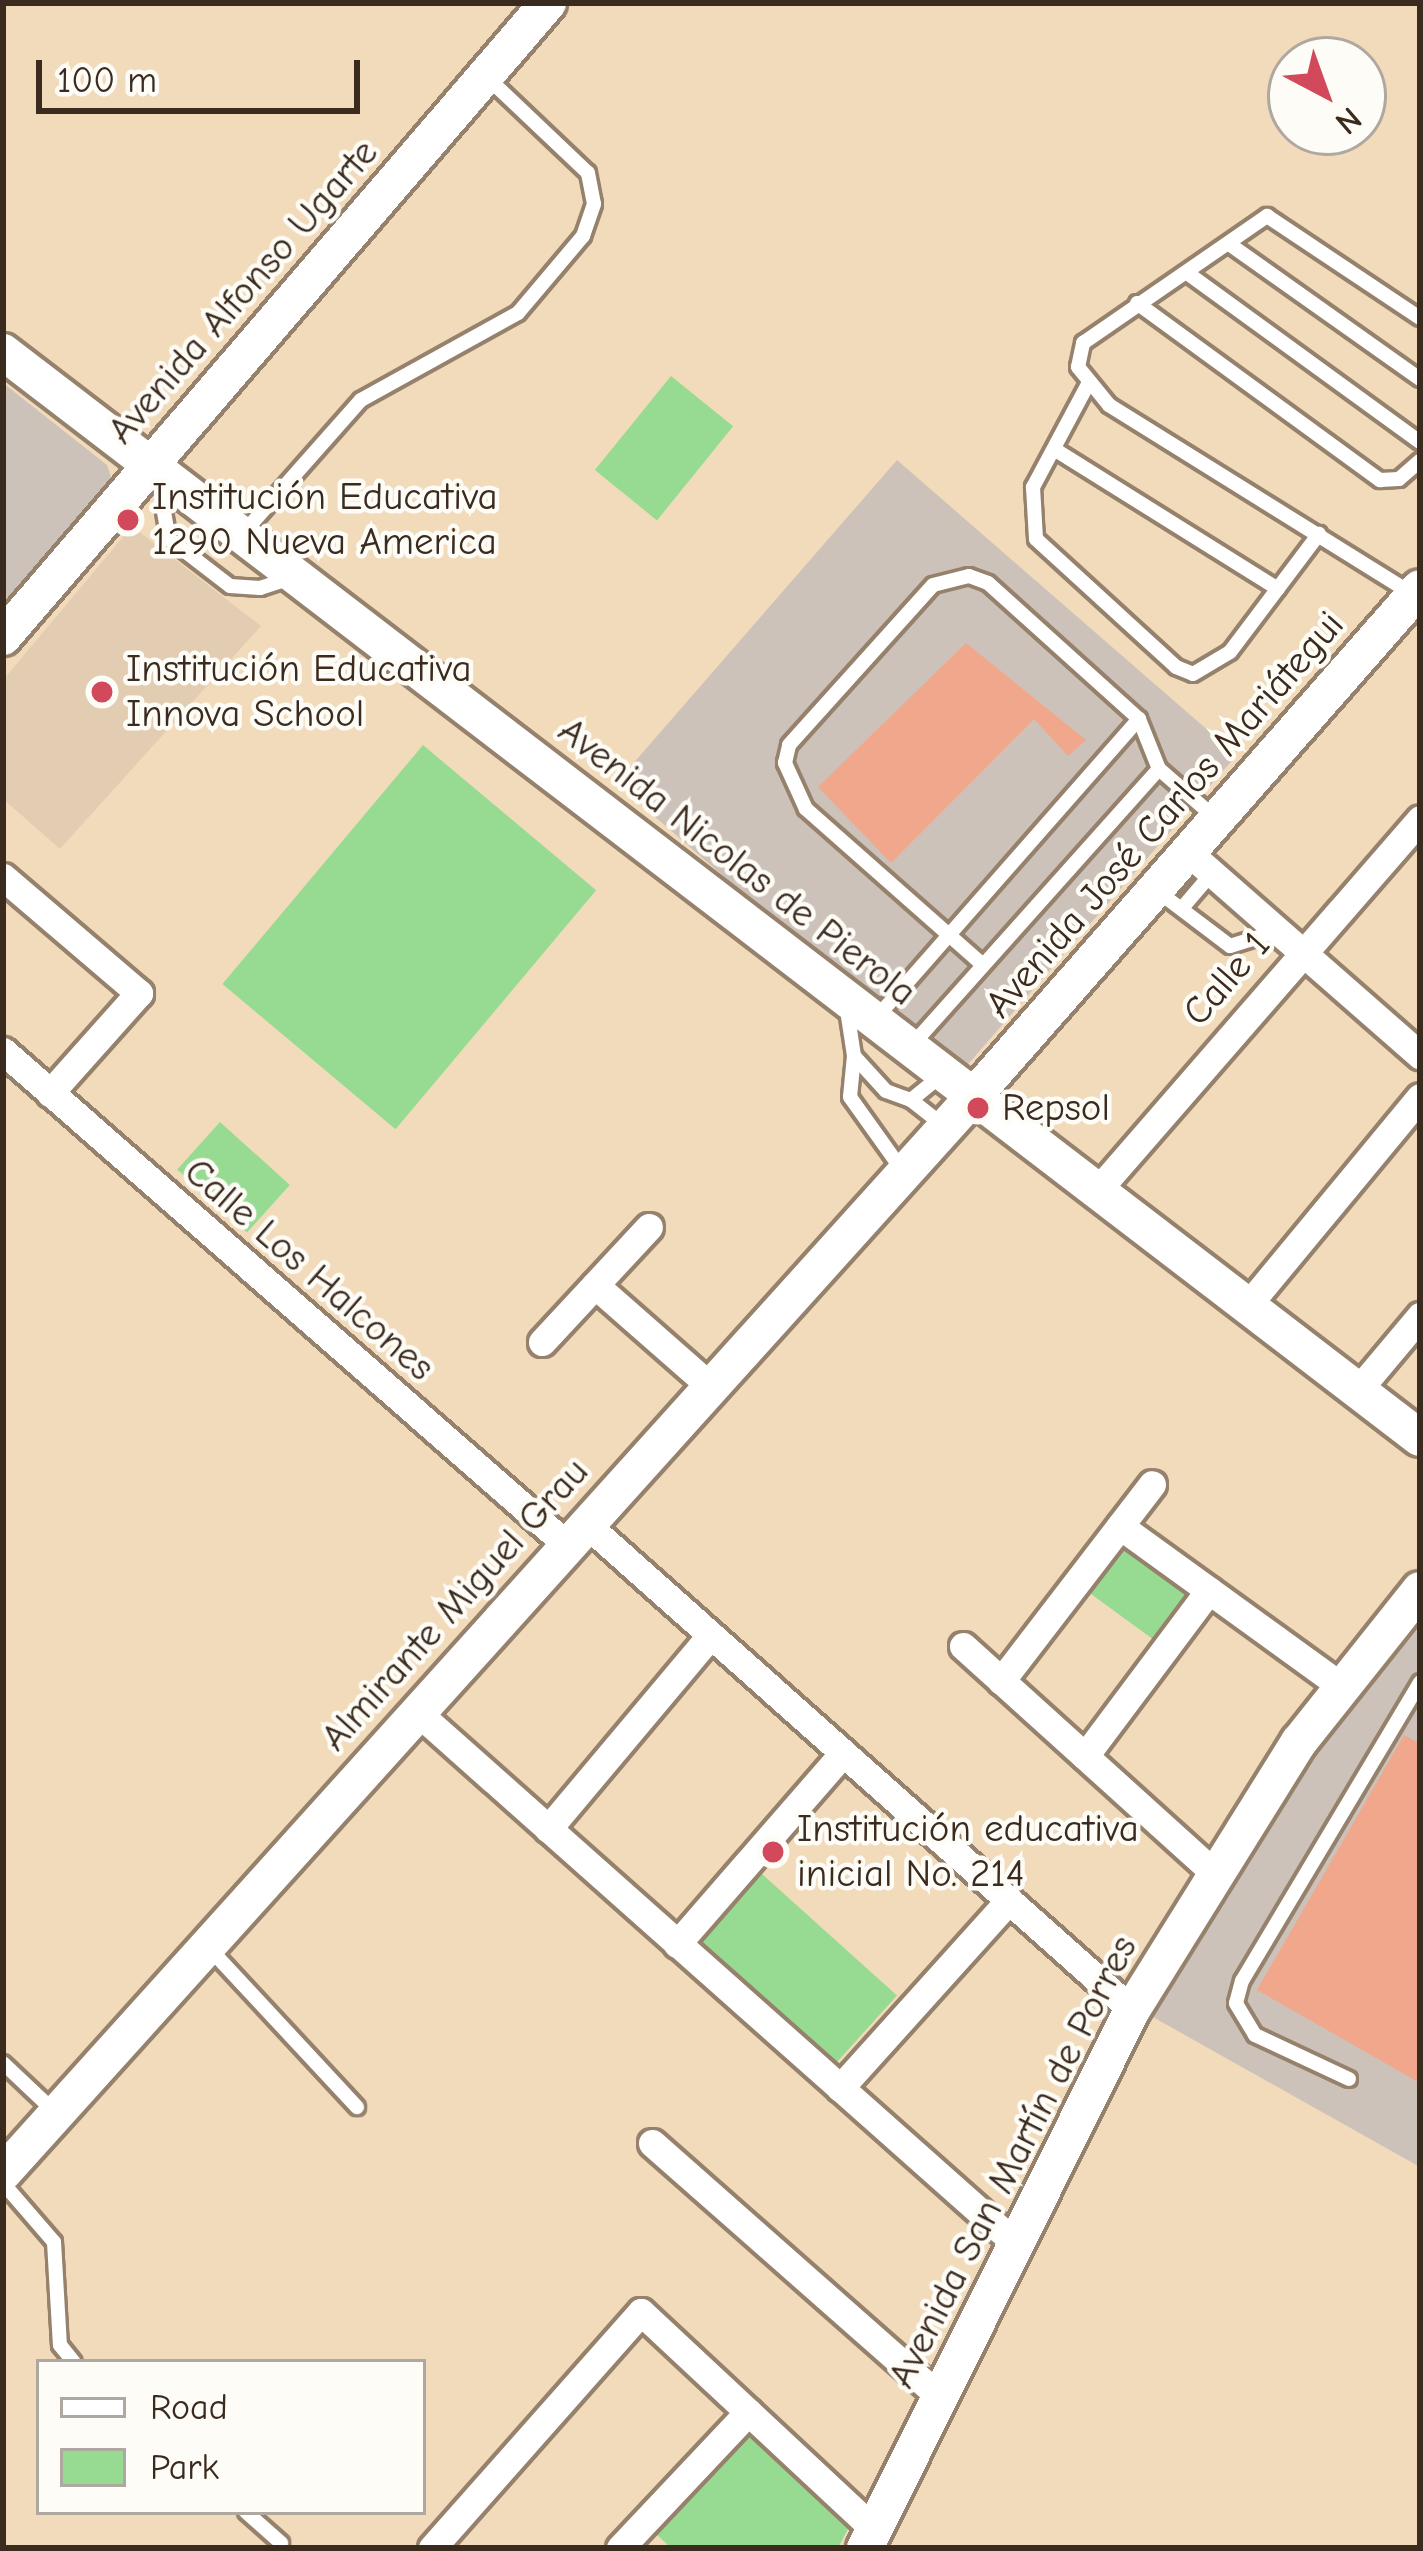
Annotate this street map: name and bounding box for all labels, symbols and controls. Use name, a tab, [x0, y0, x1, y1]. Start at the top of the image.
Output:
scale bar	[42, 36, 366, 110]
north arrow	[1267, 36, 1387, 156]
text: 100 m	[57, 60, 157, 101]
text: N	[1328, 100, 1369, 142]
street label: Avenida Alfonso Ugarte	[98, 130, 388, 454]
place label: Institución Educativa 1290 Nueva America	[152, 475, 498, 566]
marker: Institución Educativa 1290 Nueva America	[115, 507, 141, 533]
street label: Avenida José Carlos Mariátegui	[976, 602, 1354, 1028]
place label: Institución Educativa Innova School	[126, 647, 472, 738]
marker: Institución Educativa Innova School	[89, 679, 115, 705]
street label: Avenida Nicolas de Pierola	[549, 708, 925, 1016]
street label: Calle 1	[1174, 922, 1280, 1036]
place label: Repsol	[1002, 1085, 1110, 1131]
marker: Repsol	[965, 1095, 991, 1121]
street label: Calle Los Halcones	[174, 1149, 444, 1391]
street label: Almirante Miguel Grau	[311, 1449, 599, 1761]
place label: Institución educativa inicial No. 214	[797, 1807, 1139, 1898]
marker: Institución educativa inicial No. 214	[760, 1839, 786, 1865]
street label: Avenida San Martín de Porres	[878, 1928, 1148, 2396]
legend	[36, 2359, 426, 2515]
text: Road	[150, 2387, 228, 2428]
text: Park	[150, 2447, 219, 2488]

